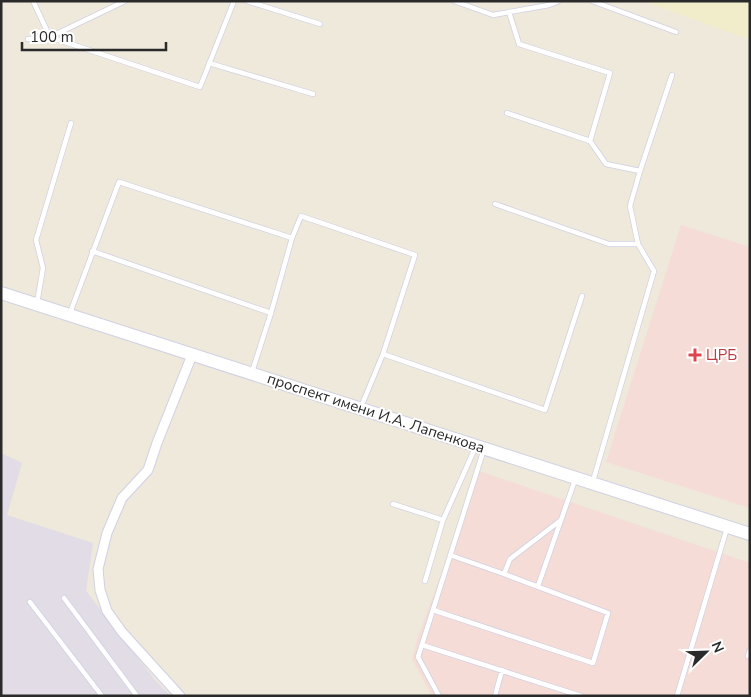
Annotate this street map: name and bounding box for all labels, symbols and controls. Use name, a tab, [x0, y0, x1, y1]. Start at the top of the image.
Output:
scale bar	[22, 20, 166, 52]
text: 100 m	[30, 27, 74, 47]
place label: ЦРБ	[706, 345, 737, 365]
marker: ЦРБ	[688, 348, 702, 362]
street label: проспект имени И.А. Лапенкова	[265, 368, 487, 458]
north arrow	[681, 627, 731, 677]
text: N	[707, 639, 728, 656]

